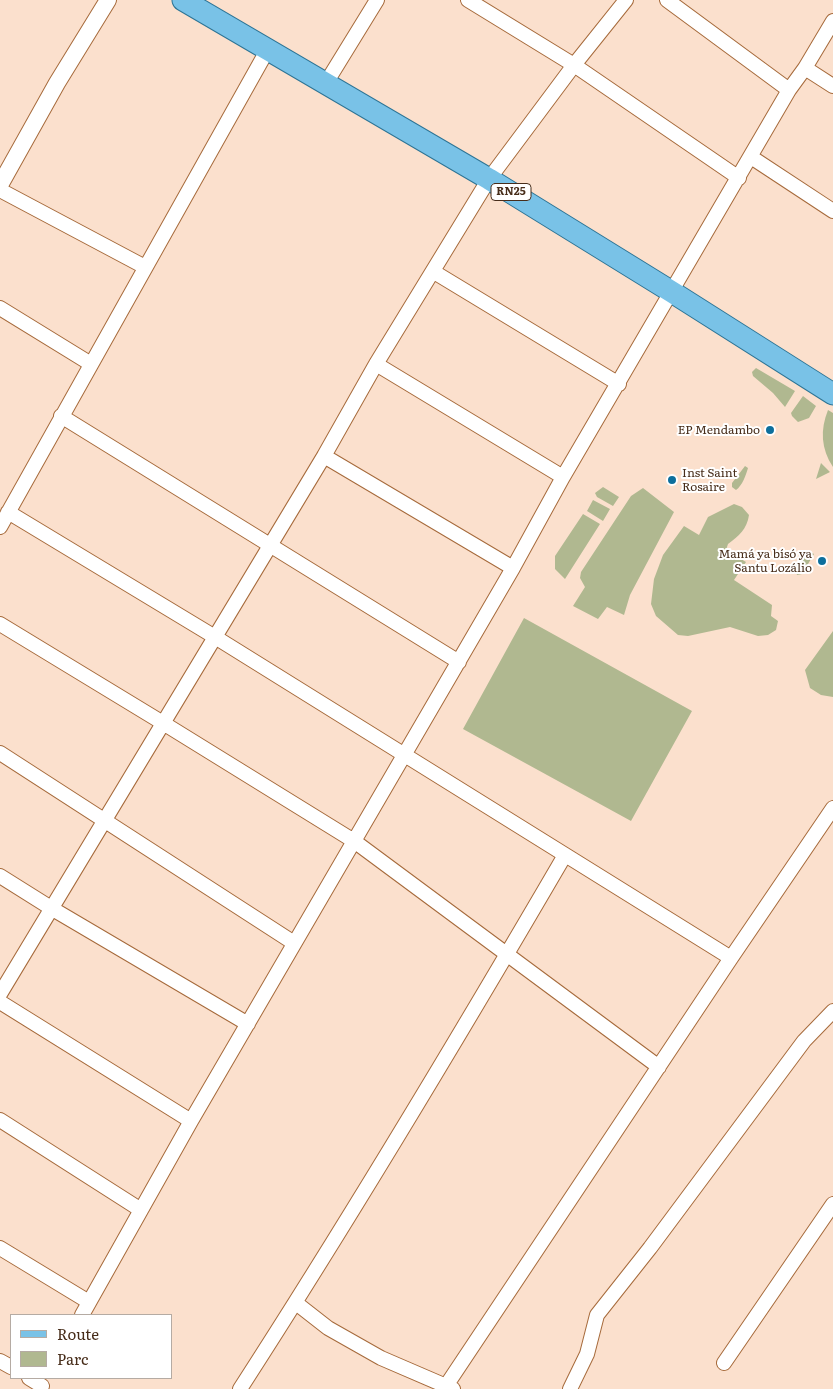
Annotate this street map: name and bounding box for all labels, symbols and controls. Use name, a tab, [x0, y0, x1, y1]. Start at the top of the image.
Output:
road number: RN25	[491, 183, 531, 200]
place label: EP Mendambo	[678, 423, 760, 437]
marker: EP Mendambo	[764, 424, 776, 436]
place label: Inst Saint Rosaire	[682, 466, 737, 494]
marker: Inst Saint Rosaire	[666, 474, 678, 486]
place label: Mamá ya bísó ya Santu Lozálio	[718, 547, 812, 575]
marker: Mamá ya bísó ya Santu Lozálio	[816, 555, 828, 567]
legend	[10, 1314, 172, 1379]
text: Route	[57, 1322, 99, 1345]
text: Parc	[57, 1347, 88, 1370]

